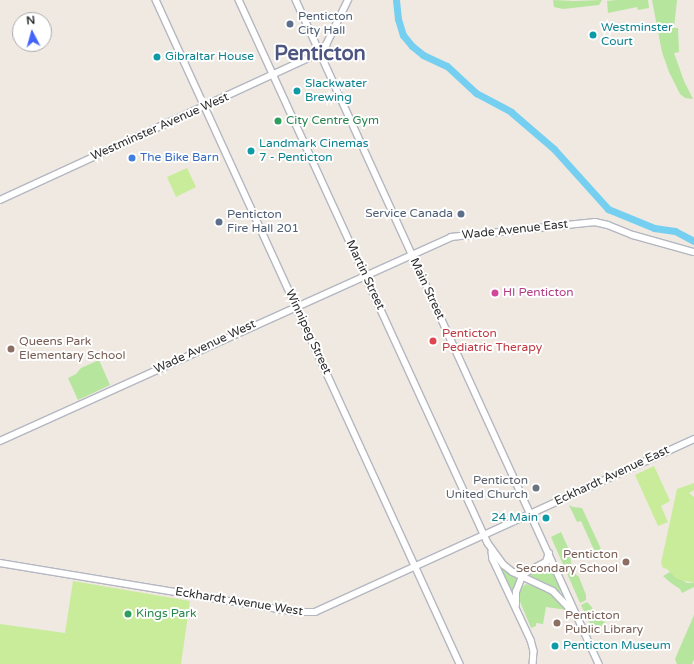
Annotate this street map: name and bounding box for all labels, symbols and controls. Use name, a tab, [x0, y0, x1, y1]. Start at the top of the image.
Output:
place label: Penticton City Hall	[298, 10, 353, 38]
north arrow	[12, 12, 52, 52]
text: N	[26, 14, 36, 27]
marker: Penticton City Hall	[285, 19, 295, 29]
place label: Westminster Court	[601, 21, 673, 49]
marker: Westminster Court	[588, 30, 598, 40]
district label: Penticton	[274, 42, 366, 66]
place label: Gibraltar House	[165, 50, 254, 64]
marker: Gibraltar House	[152, 52, 162, 62]
place label: Slackwater Brewing	[305, 77, 367, 105]
marker: Slackwater Brewing	[292, 86, 302, 96]
street label: Westminster Avenue West	[89, 90, 231, 164]
place label: City Centre Gym	[286, 114, 379, 128]
marker: City Centre Gym	[273, 116, 283, 126]
place label: Landmark Cinemas 7 - Penticton	[259, 137, 368, 165]
marker: Landmark Cinemas 7 - Penticton	[246, 146, 256, 156]
place label: The Bike Barn	[140, 151, 219, 165]
marker: The Bike Barn	[127, 153, 137, 163]
place label: Service Canada	[365, 207, 453, 221]
place label: Penticton Fire Hall 201	[227, 208, 299, 236]
marker: Service Canada	[456, 209, 466, 219]
marker: Penticton Fire Hall 201	[214, 217, 224, 227]
street label: Wade Avenue East	[461, 217, 569, 243]
street label: Martin Street	[343, 238, 387, 312]
street label: Main Street	[407, 256, 447, 322]
place label: HI Penticton	[503, 286, 574, 300]
street label: Winnipeg Street	[282, 287, 334, 377]
marker: HI Penticton	[490, 288, 500, 298]
street label: Wade Avenue West	[152, 317, 258, 377]
place label: Penticton Pediatric Therapy	[442, 327, 542, 355]
place label: Queens Park Elementary School	[19, 335, 126, 363]
marker: Penticton Pediatric Therapy	[427, 335, 439, 347]
marker: Queens Park Elementary School	[6, 344, 16, 354]
street label: Eckhardt Avenue East	[552, 443, 672, 509]
place label: Penticton United Church	[446, 474, 528, 502]
marker: Penticton United Church	[531, 483, 541, 493]
place label: 24 Main	[491, 511, 538, 525]
marker: 24 Main	[541, 513, 551, 523]
place label: Penticton Secondary School	[516, 548, 618, 576]
marker: Penticton Secondary School	[621, 557, 631, 567]
street label: Eckhardt Avenue West	[174, 585, 304, 619]
place label: Kings Park	[136, 607, 196, 621]
marker: Kings Park	[123, 609, 133, 619]
place label: Penticton Public Library	[565, 609, 643, 637]
marker: Penticton Public Library	[552, 618, 562, 628]
place label: Penticton Museum	[563, 639, 671, 653]
marker: Penticton Museum	[550, 641, 560, 651]

